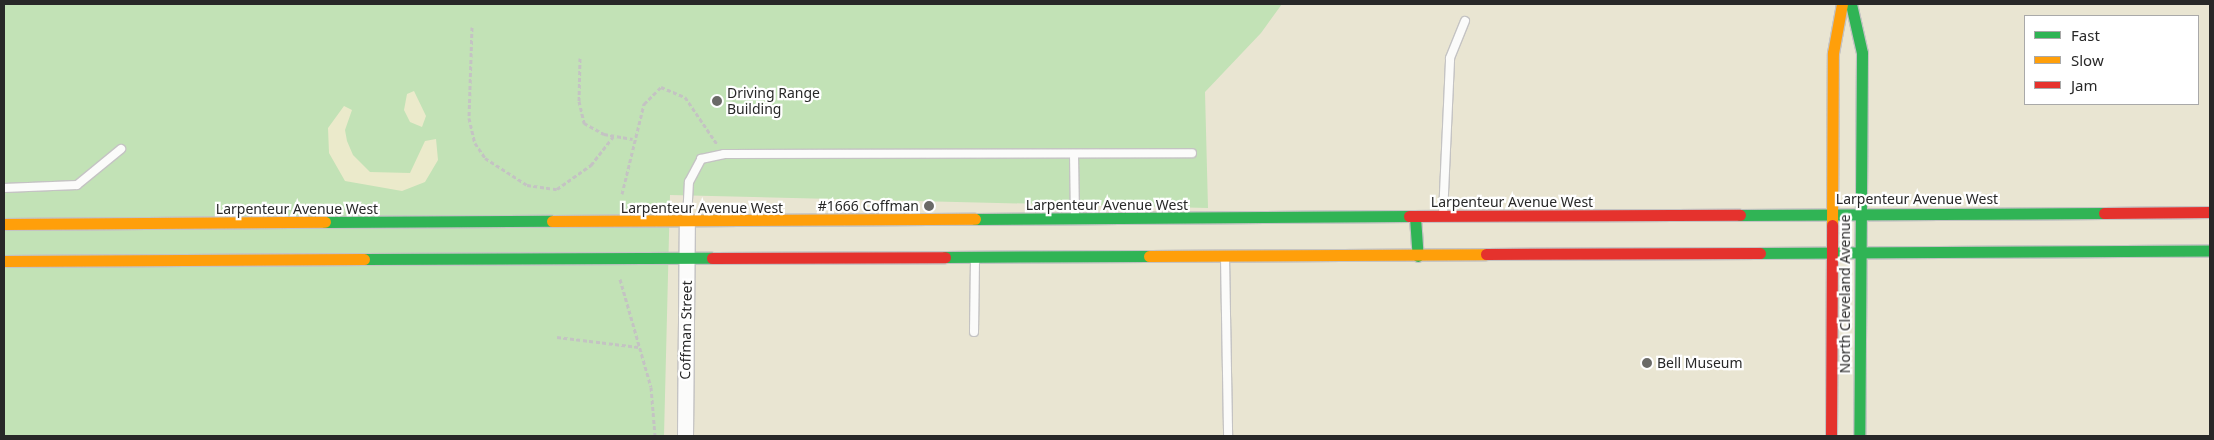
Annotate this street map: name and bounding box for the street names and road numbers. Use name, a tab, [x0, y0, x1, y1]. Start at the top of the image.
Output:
street label: Larpenteur Avenue West	[1836, 191, 1998, 207]
street label: Larpenteur Avenue West	[1431, 194, 1593, 210]
street label: Larpenteur Avenue West	[1026, 197, 1188, 213]
street label: Larpenteur Avenue West	[621, 200, 783, 216]
street label: Larpenteur Avenue West	[216, 201, 378, 217]
street label: North Cleveland Avenue	[1837, 215, 1853, 373]
street label: Coffman Street	[677, 280, 695, 380]

